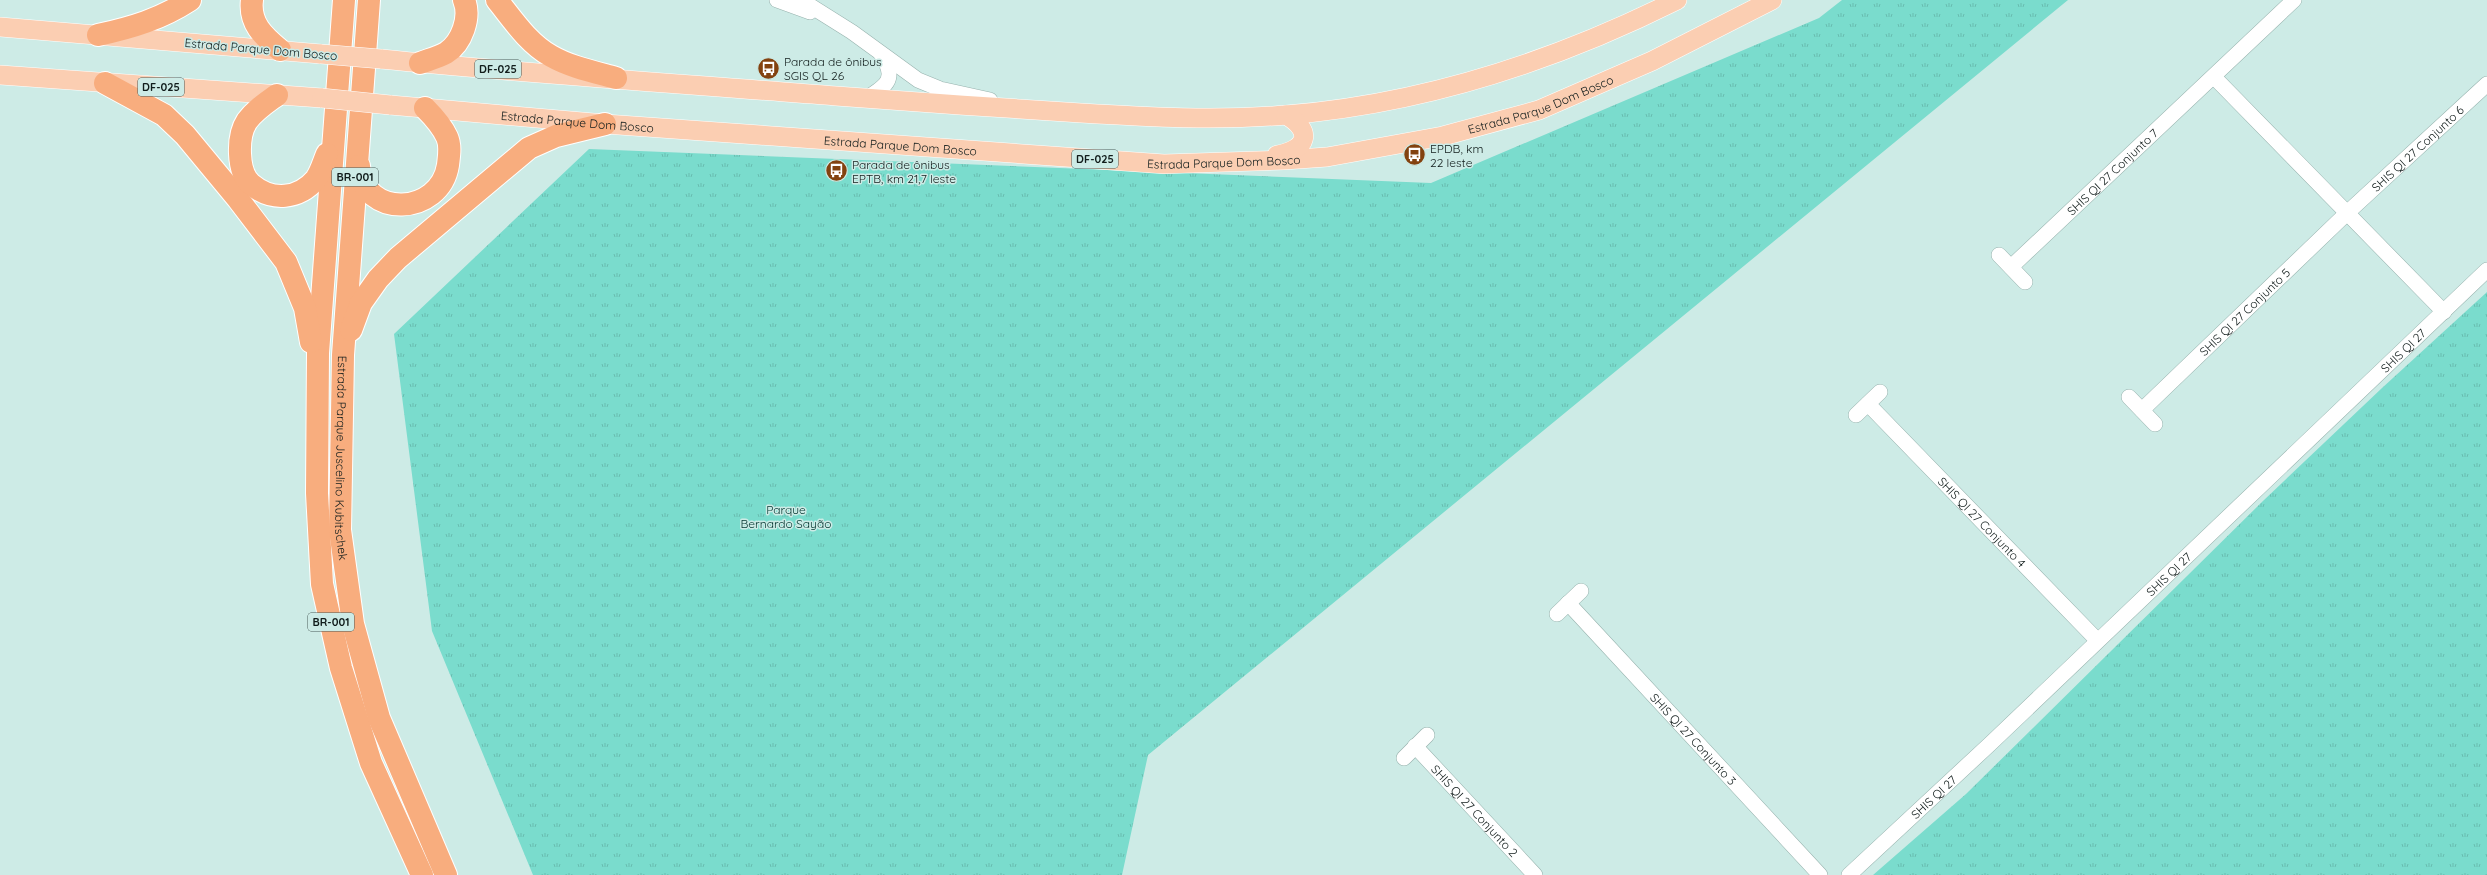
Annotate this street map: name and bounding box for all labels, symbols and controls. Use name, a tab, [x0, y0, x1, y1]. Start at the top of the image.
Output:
street label: Estrada Parque Dom Bosco	[184, 35, 338, 63]
place label: Parada de ônibus SGIS QL 26	[784, 54, 882, 83]
bus stop icon: Parada de ônibus SGIS QL 26	[755, 55, 781, 81]
road number: DF-025	[475, 60, 521, 78]
street label: Estrada Parque Dom Bosco	[1466, 71, 1615, 136]
road number: DF-025	[138, 78, 184, 96]
street label: SHIS QI 27 Conjunto 6	[2368, 102, 2467, 194]
street label: Estrada Parque Dom Bosco	[500, 107, 654, 135]
street label: SHIS QI 27 Conjunto 7	[2063, 125, 2161, 218]
street label: Estrada Parque Dom Bosco	[823, 132, 977, 158]
place label: EPDB, km 22 leste	[1430, 141, 1483, 170]
bus stop icon: EPDB, km 22 leste	[1402, 142, 1428, 168]
road number: DF-025	[1072, 150, 1118, 168]
street label: Estrada Parque Dom Bosco	[1147, 151, 1301, 172]
place label: Parada de ônibus EPTB, km 21,7 leste	[852, 157, 956, 186]
bus stop icon: Parada de ônibus EPTB, km 21,7 leste	[824, 158, 850, 184]
road number: BR-001	[332, 168, 378, 186]
street label: SHIS QI 27 Conjunto 5	[2196, 265, 2293, 359]
street label: SHIS QI 27	[2377, 325, 2429, 375]
street label: Estrada Parque Juscelino Kubitschek	[332, 355, 352, 561]
street label: SHIS QI 27 Conjunto 4	[1935, 473, 2029, 570]
park label: Parque Bernardo Sayão	[741, 502, 831, 531]
street label: SHIS QI 27	[2143, 549, 2194, 599]
road number: BR-001	[308, 613, 354, 631]
street label: SHIS QI 27 Conjunto 3	[1648, 690, 1740, 788]
street label: SHIS QI 27 Conjunto 2	[1429, 761, 1522, 860]
street label: SHIS QI 27	[1907, 772, 1959, 821]

